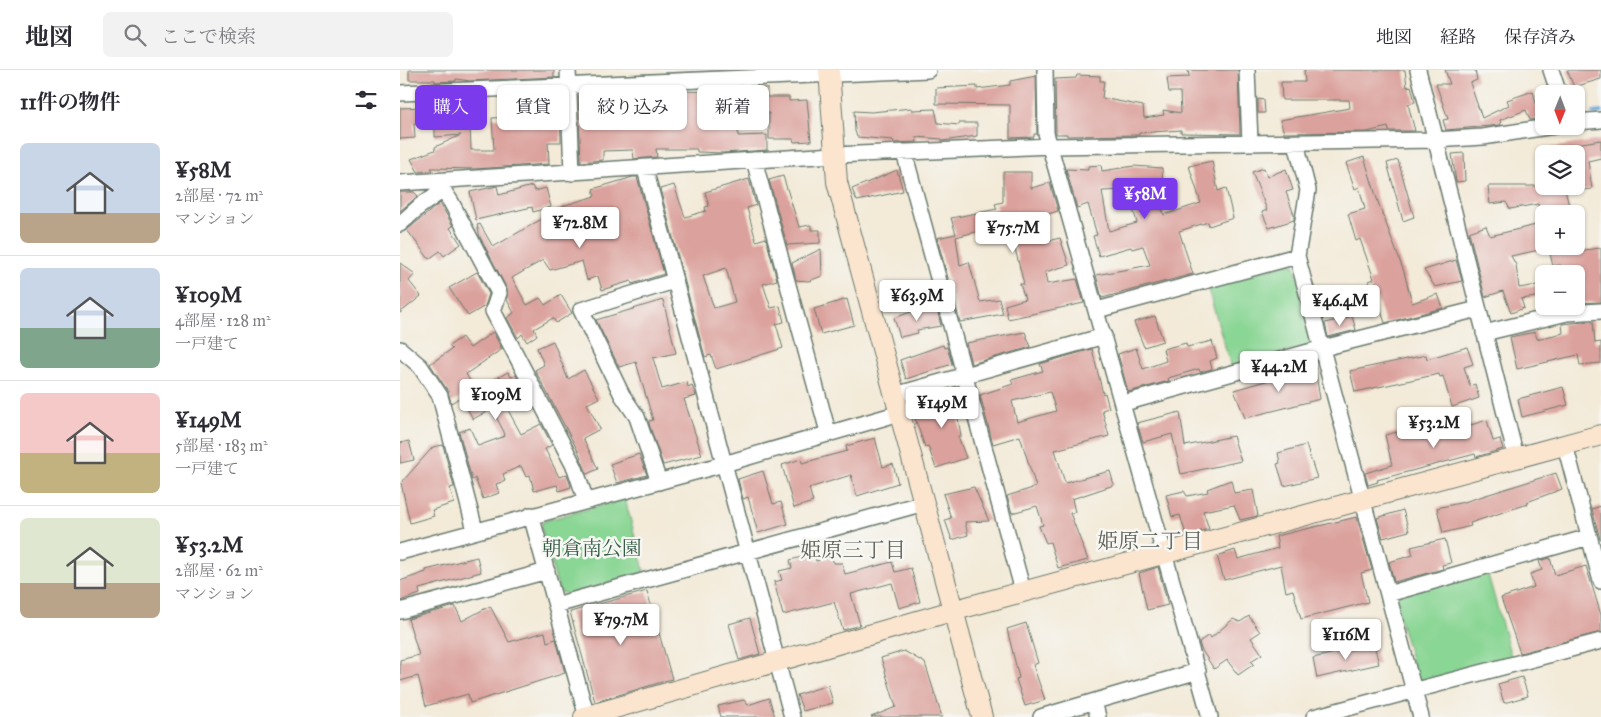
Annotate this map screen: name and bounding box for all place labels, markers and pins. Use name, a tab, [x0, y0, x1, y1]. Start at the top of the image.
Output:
pin: ¥58M	[1115, 178, 1175, 220]
pin: ¥72.8M	[539, 206, 621, 249]
pin: ¥75.7M	[972, 212, 1054, 254]
pin: ¥63.9M	[876, 280, 958, 322]
pin: ¥46.4M	[1299, 284, 1381, 327]
pin: ¥44.2M	[1238, 350, 1320, 393]
pin: ¥109M	[461, 378, 531, 421]
pin: ¥149M	[907, 386, 977, 429]
pin: ¥53.2M	[1393, 406, 1475, 449]
pin: ¥79.7M	[580, 604, 662, 646]
pin: ¥116M	[1311, 618, 1381, 661]

